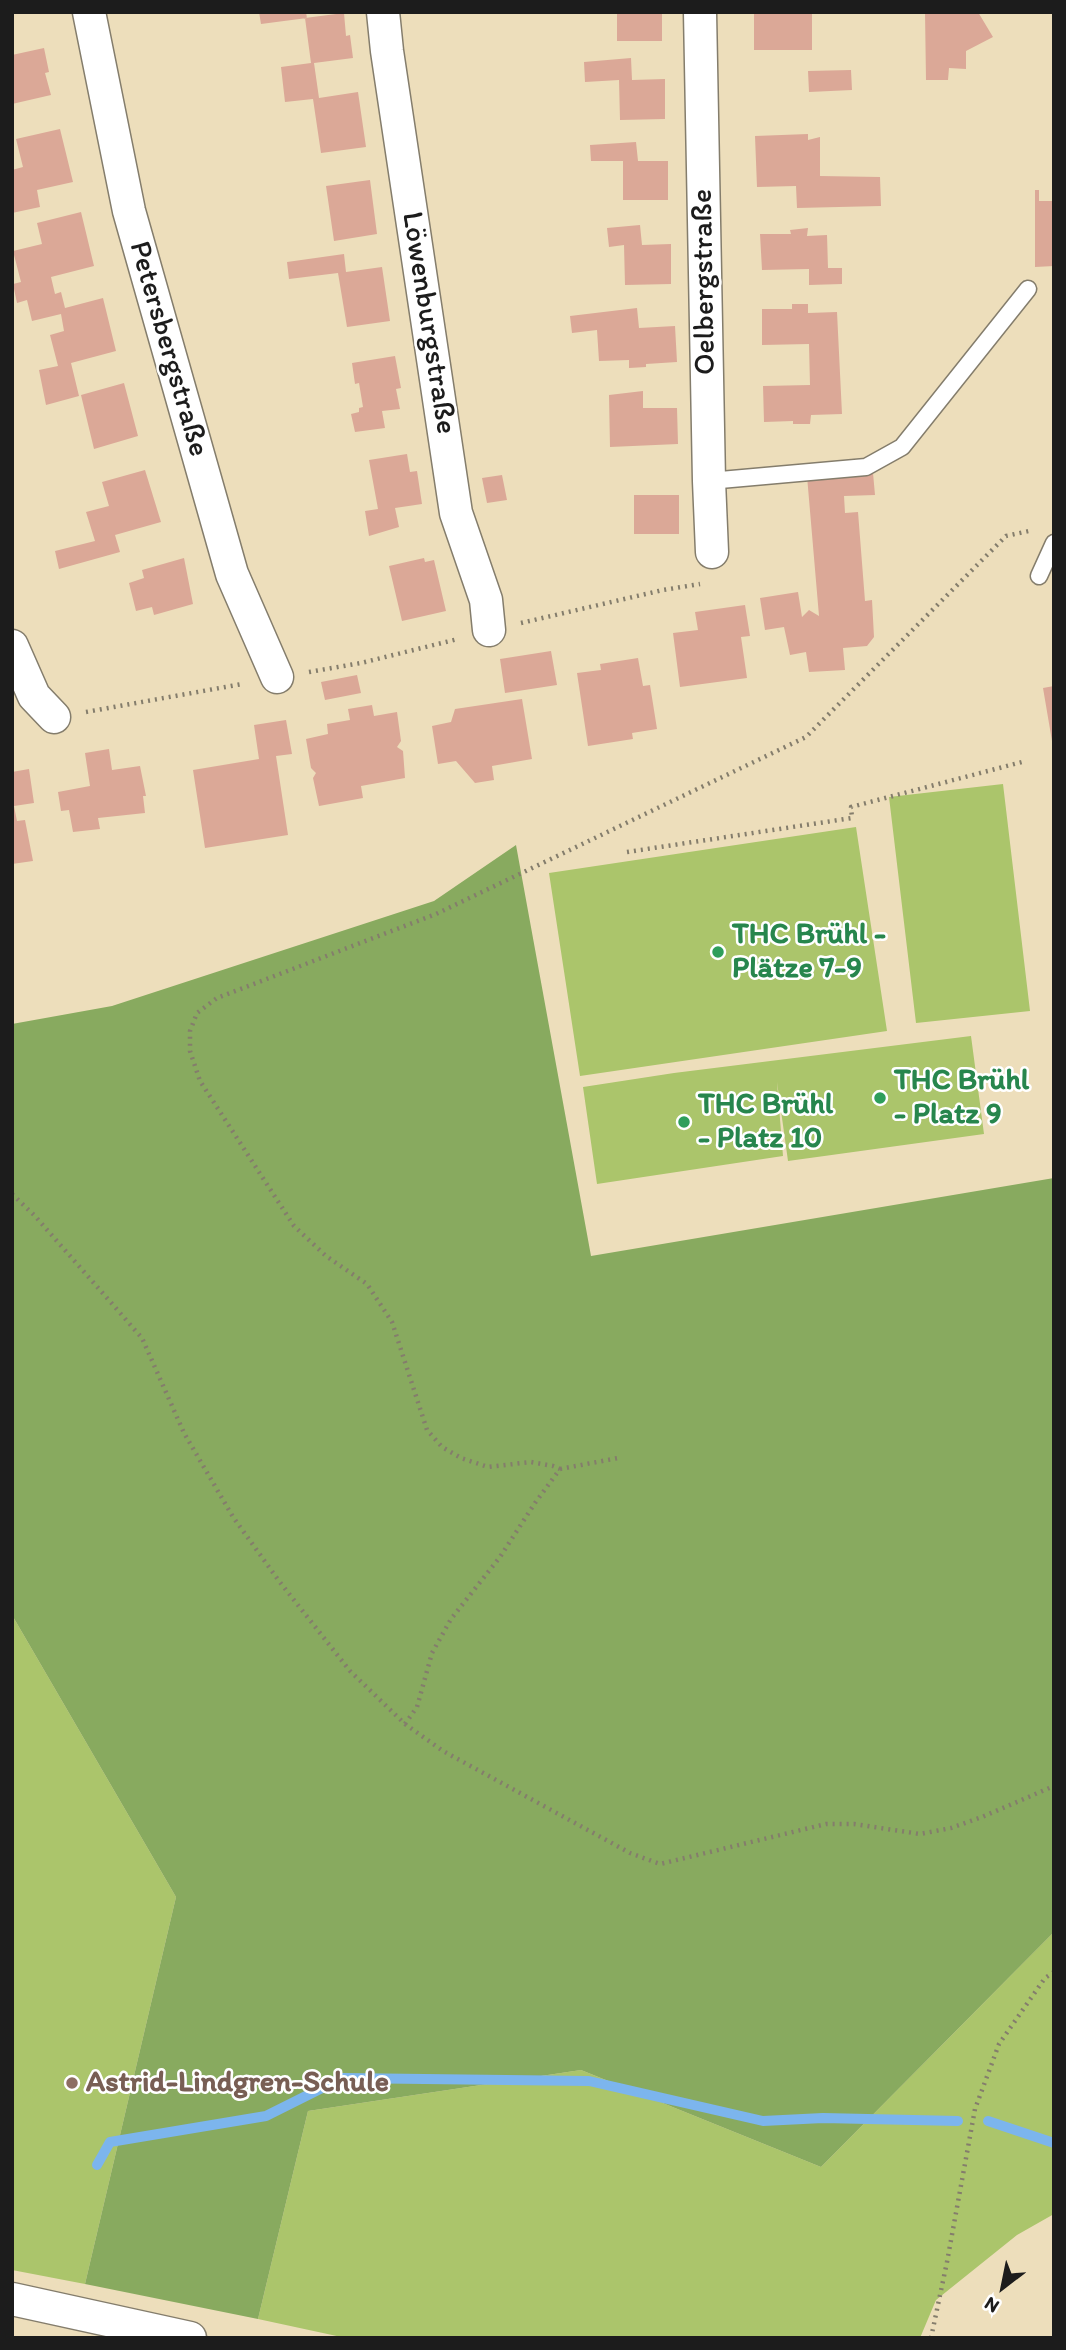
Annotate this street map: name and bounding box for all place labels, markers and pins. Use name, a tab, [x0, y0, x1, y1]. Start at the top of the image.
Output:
place label: THC Brühl - Plätze 7-9	[732, 917, 886, 988]
marker: THC Brühl - Plätze 7-9	[710, 944, 726, 960]
place label: THC Brühl - Platz 9	[894, 1063, 1029, 1134]
place label: THC Brühl - Platz 10	[698, 1087, 833, 1158]
marker: THC Brühl - Platz 9	[872, 1090, 888, 1106]
marker: THC Brühl - Platz 10	[676, 1114, 692, 1130]
place label: Astrid-Lindgren-Schule	[86, 2065, 389, 2101]
marker: Astrid-Lindgren-Schule	[64, 2075, 80, 2091]

